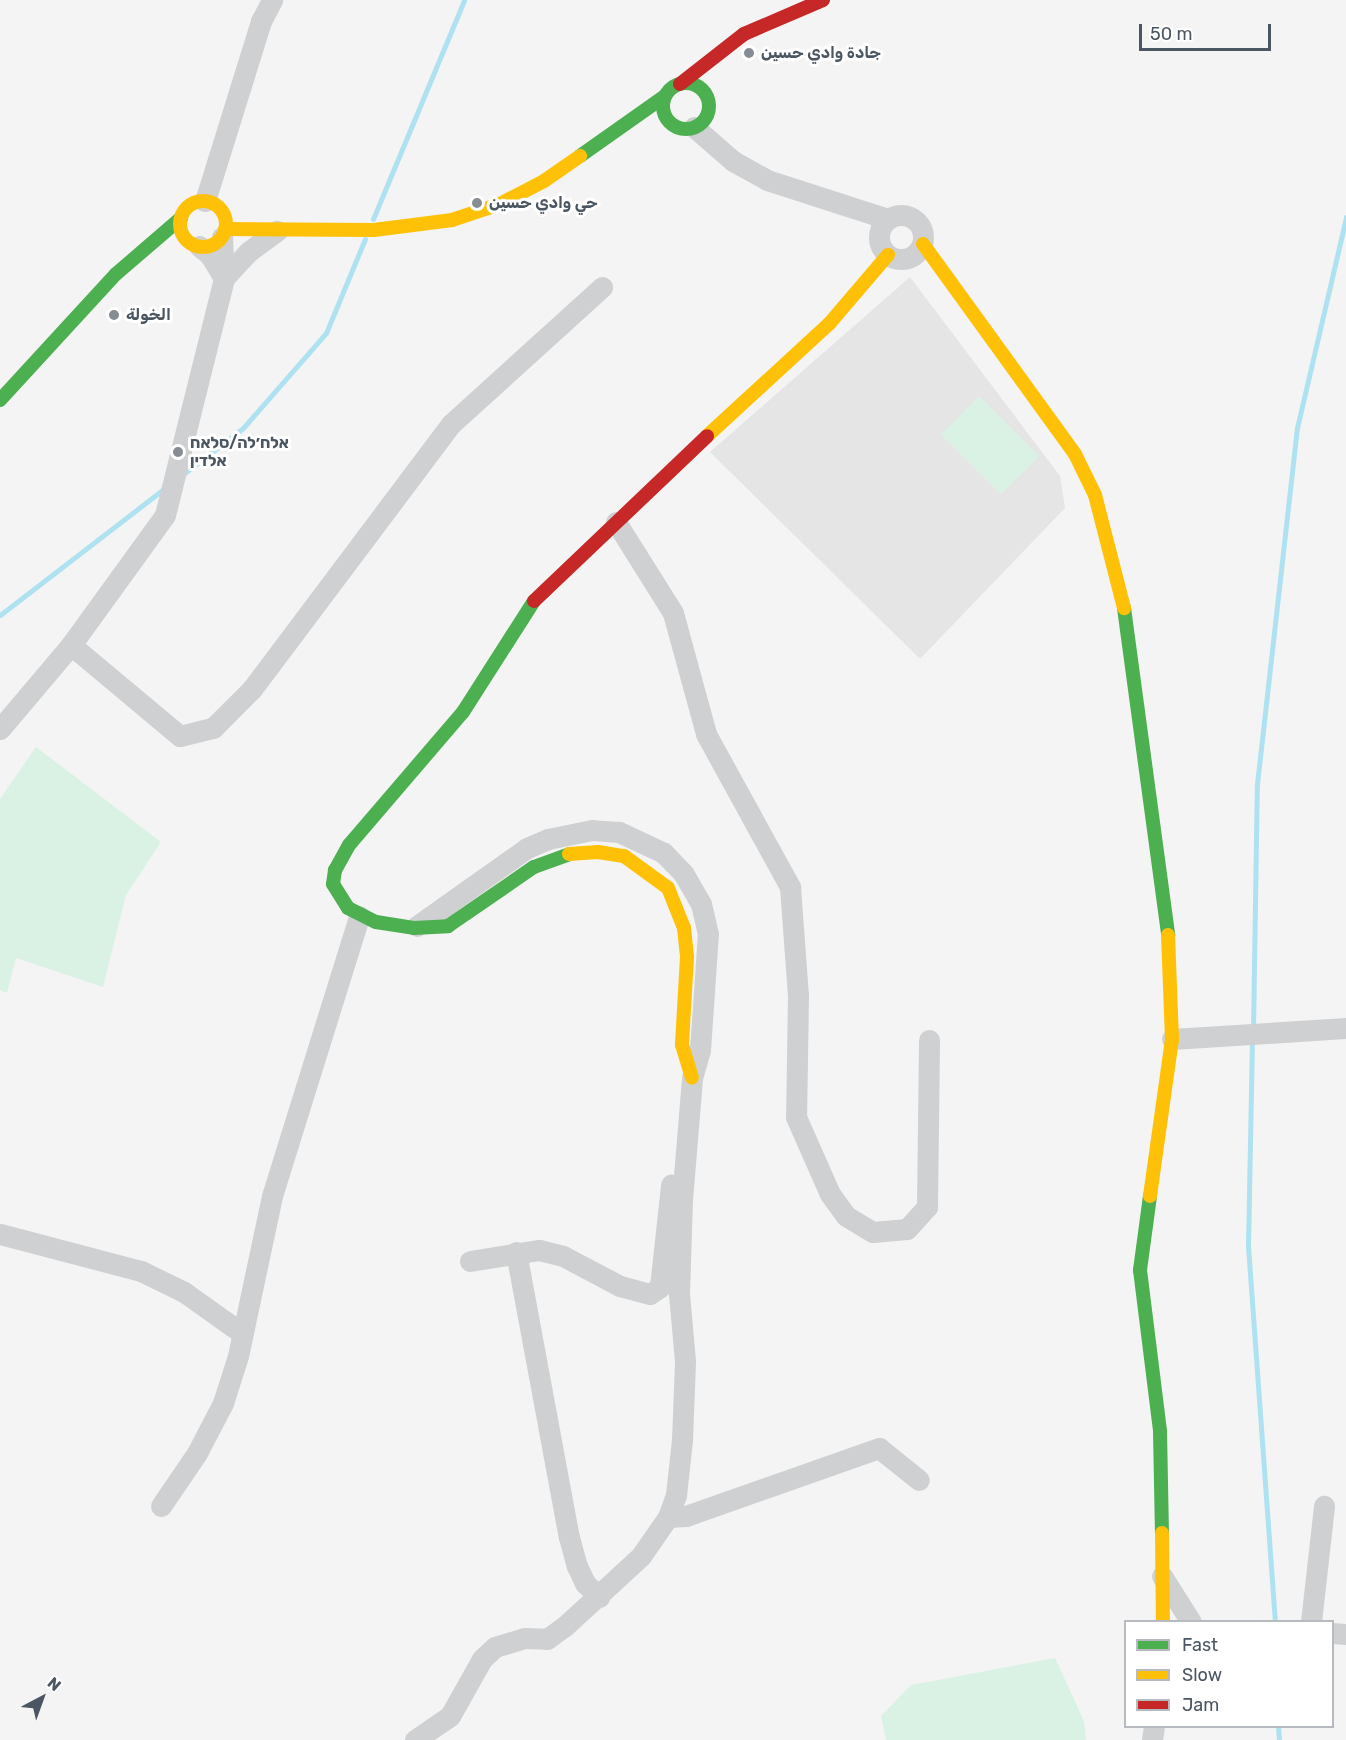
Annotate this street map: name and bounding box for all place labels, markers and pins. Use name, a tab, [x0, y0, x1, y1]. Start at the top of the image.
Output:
place label: جادة وادي حسين	[761, 43, 881, 63]
marker: جادة وادي حسين	[742, 46, 756, 60]
place label: حي وادي حسين	[489, 193, 598, 213]
marker: حي وادي حسين	[470, 196, 484, 210]
place label: الخولة	[126, 305, 171, 325]
marker: الخولة	[107, 308, 121, 322]
place label: אלח׳לה/סלאח אלדין	[190, 433, 289, 471]
marker: אלח׳לה/סלאח אלדין	[171, 445, 185, 459]

